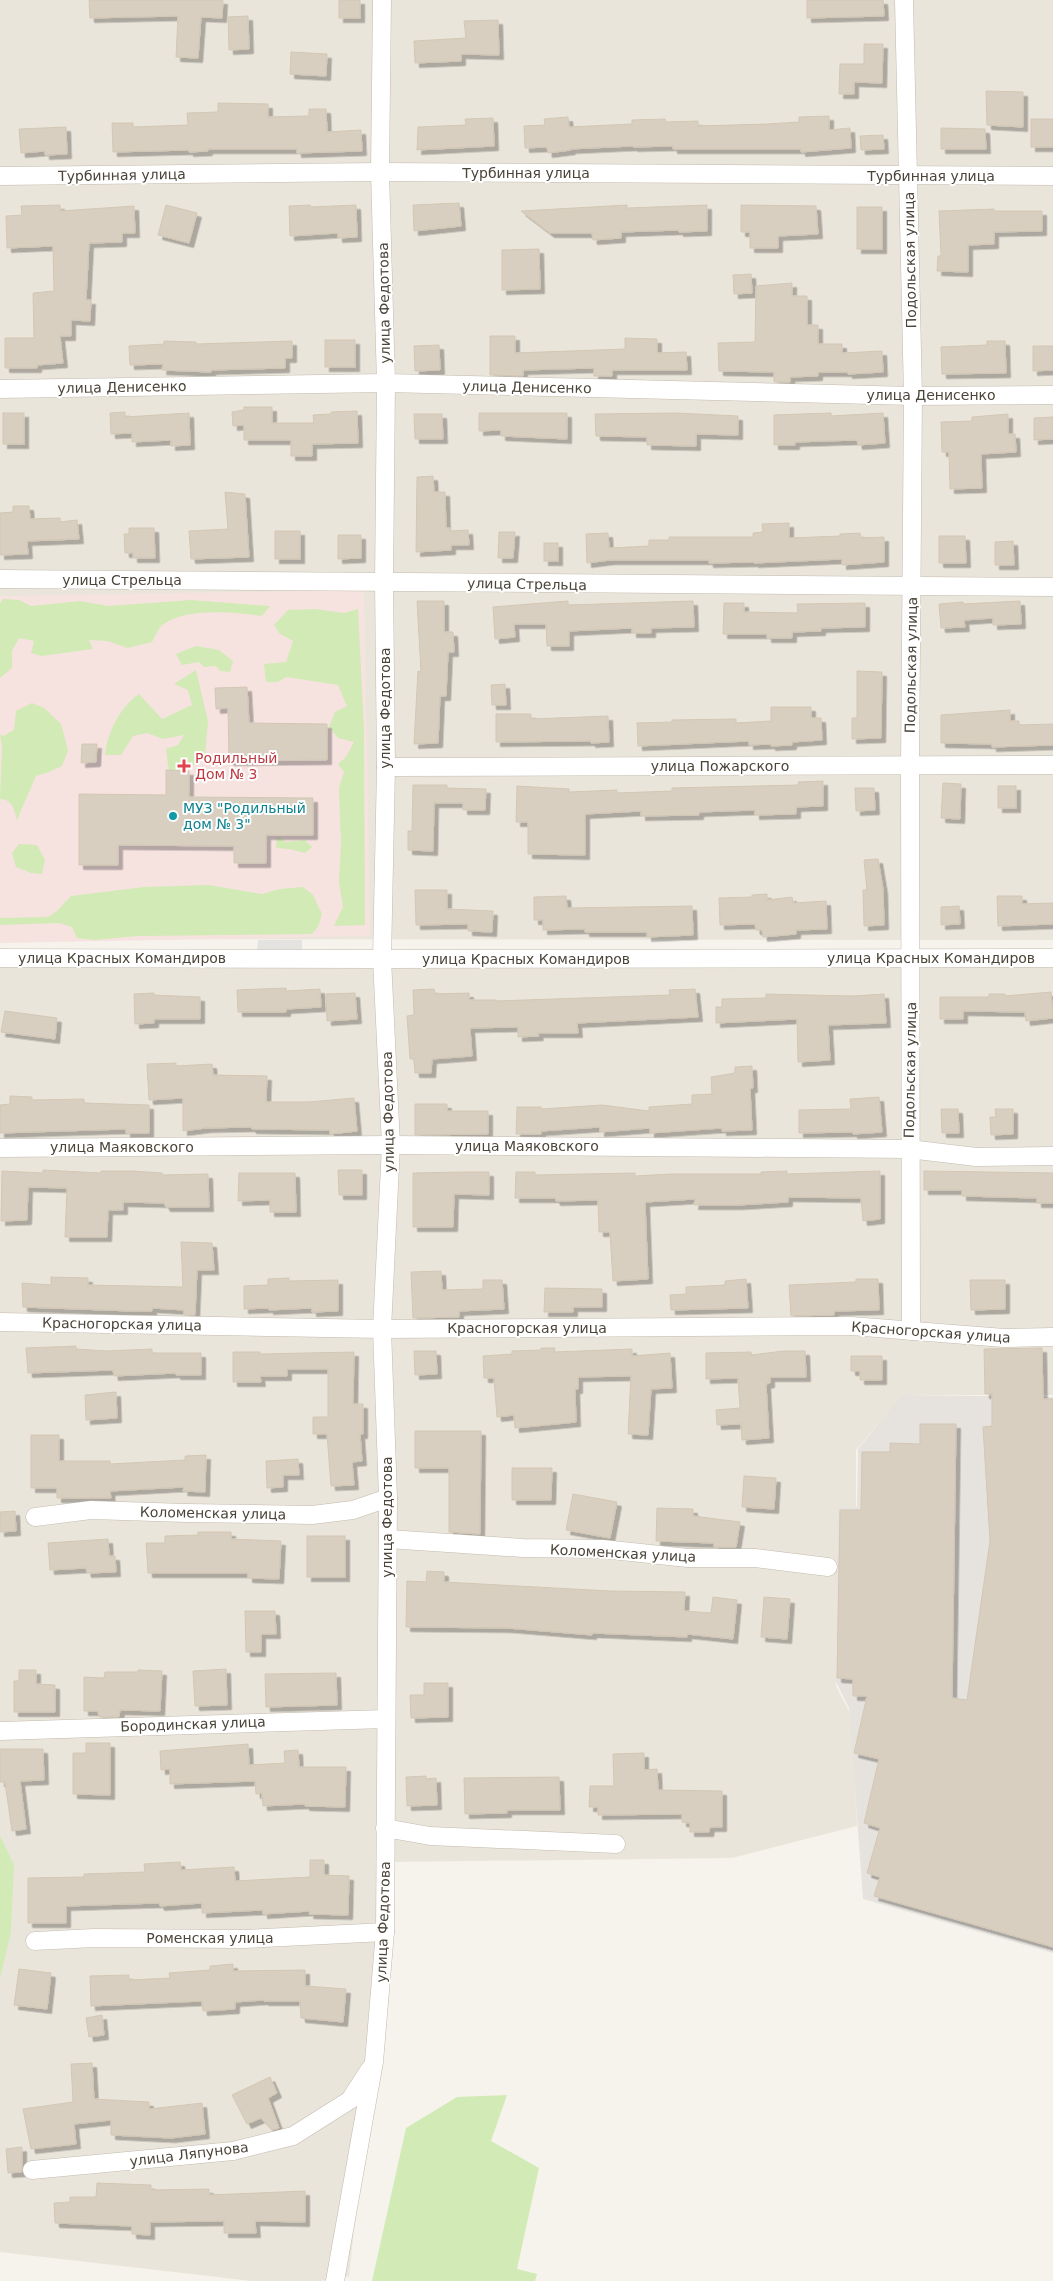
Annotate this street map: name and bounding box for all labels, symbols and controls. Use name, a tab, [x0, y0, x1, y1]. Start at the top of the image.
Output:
street label: Турбинная улица	[461, 165, 590, 181]
street label: Турбинная улица	[57, 166, 186, 184]
street label: Турбинная улица	[866, 168, 995, 184]
street label: Подольская улица	[901, 192, 919, 328]
street label: улица Федотова	[375, 242, 393, 364]
street label: улица Денисенко	[57, 378, 187, 396]
street label: улица Денисенко	[462, 378, 592, 396]
street label: улица Денисенко	[866, 387, 996, 403]
street label: улица Стрельца	[62, 572, 182, 588]
street label: улица Стрельца	[467, 575, 587, 593]
street label: Подольская улица	[902, 597, 920, 733]
street label: улица Федотова	[377, 647, 393, 769]
place label: Родильный Дом № 3	[195, 750, 277, 782]
street label: улица Пожарского	[651, 758, 789, 774]
marker: Родильный Дом № 3	[177, 759, 191, 773]
place label: МУЗ "Родильный дом № 3"	[183, 800, 306, 832]
marker: МУЗ "Родильный дом № 3"	[167, 810, 179, 822]
street label: улица Красных Командиров	[18, 950, 226, 966]
street label: улица Красных Командиров	[827, 950, 1035, 966]
street label: улица Красных Командиров	[422, 951, 630, 967]
street label: Подольская улица	[901, 1002, 919, 1138]
street label: улица Федотова	[379, 1051, 397, 1173]
street label: улица Маяковского	[455, 1138, 599, 1154]
street label: улица Маяковского	[50, 1139, 194, 1155]
street label: Красногорская улица	[42, 1315, 202, 1333]
street label: Красногорская улица	[851, 1318, 1011, 1346]
street label: Красногорская улица	[447, 1320, 607, 1336]
street label: улица Федотова	[379, 1456, 395, 1578]
street label: Коломенская улица	[140, 1504, 286, 1522]
street label: Коломенская улица	[549, 1541, 697, 1565]
street label: Бородинская улица	[120, 1713, 266, 1735]
street label: улица Федотова	[373, 1861, 393, 1983]
street label: Роменская улица	[146, 1930, 274, 1946]
street label: улица Ляпунова	[129, 2139, 249, 2169]

